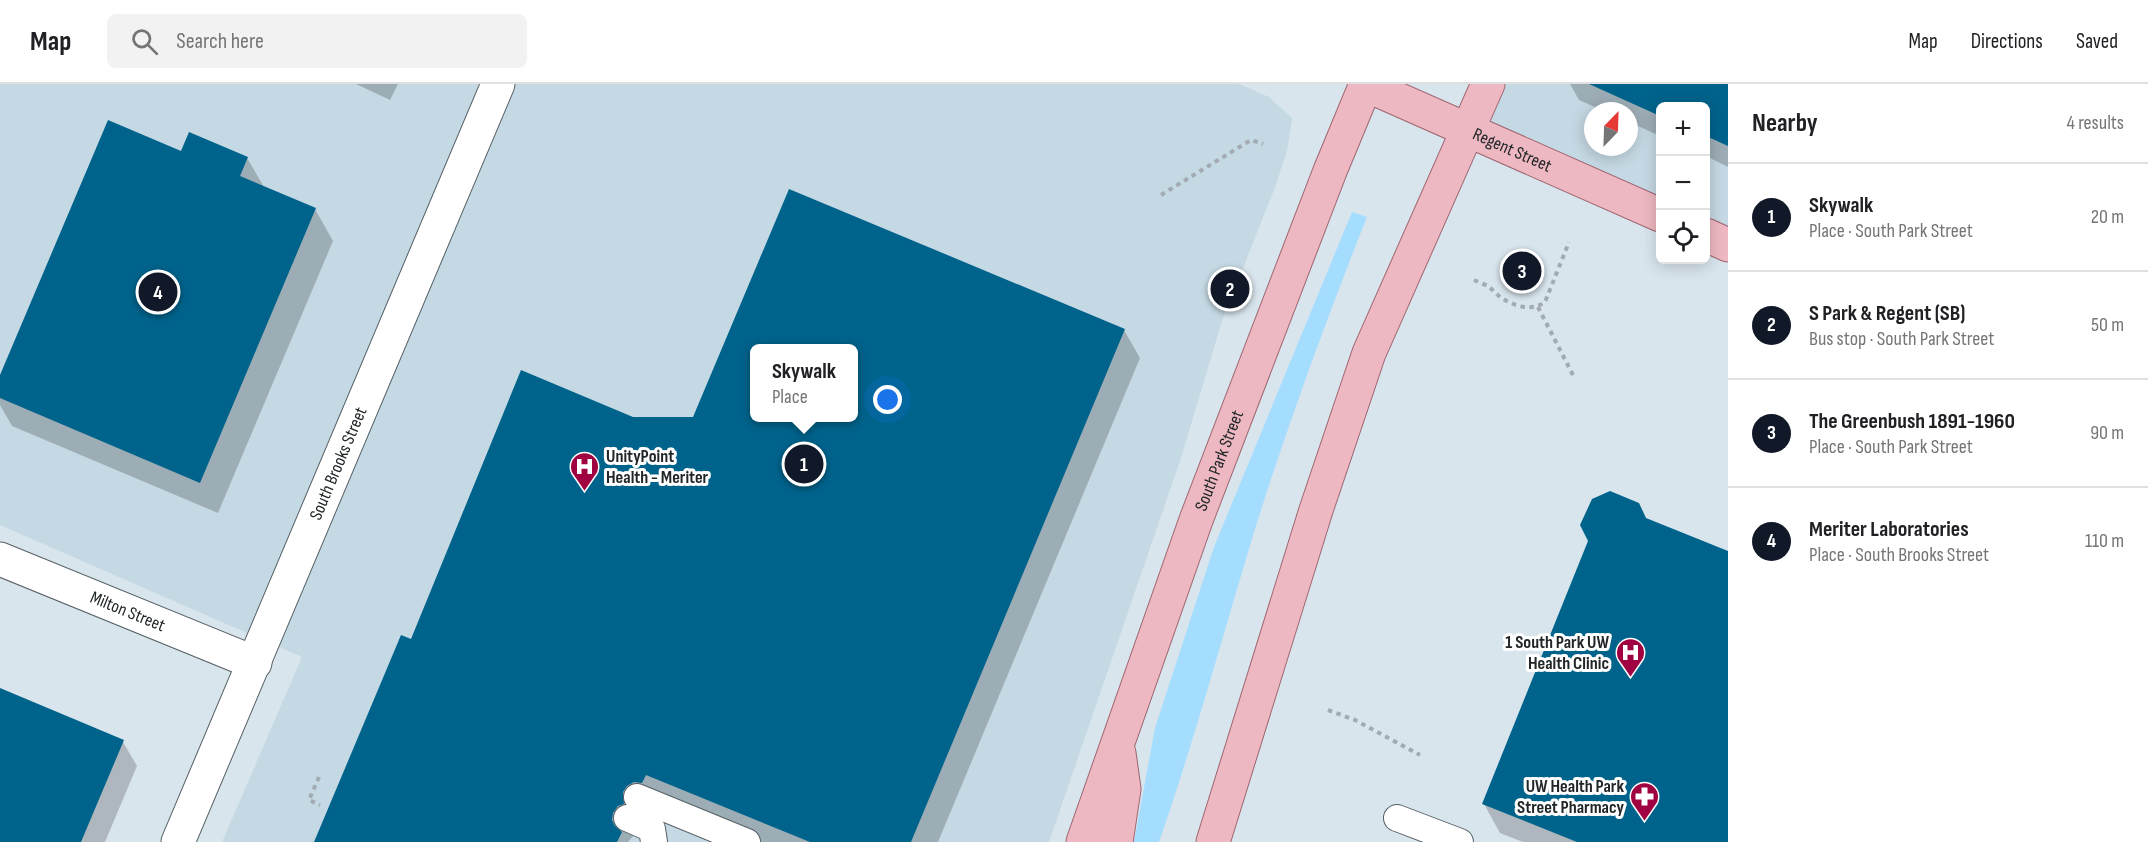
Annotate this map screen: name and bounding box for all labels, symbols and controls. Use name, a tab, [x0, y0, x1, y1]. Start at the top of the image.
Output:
search box	[107, 14, 527, 68]
text: Map	[30, 25, 71, 58]
icon: search	[128, 25, 161, 58]
text: Search here	[176, 28, 264, 55]
text: Map	[1908, 29, 1938, 54]
text: Directions	[1971, 29, 2043, 54]
text: Saved	[2076, 29, 2118, 54]
north arrow	[1584, 102, 1638, 156]
map controls	[1656, 102, 1710, 264]
button: +	[1656, 102, 1710, 156]
text: Nearby	[1752, 108, 1818, 139]
text: 4 results	[2067, 111, 2124, 135]
street label: Regent Street	[1469, 124, 1555, 177]
button: −	[1656, 156, 1710, 210]
text: Skywalk	[1809, 192, 1873, 219]
text: 1	[1768, 205, 1775, 229]
text: 20 m	[2091, 205, 2124, 229]
button: locate	[1656, 210, 1710, 264]
text: Place · South Park Street	[1809, 219, 1973, 243]
pin: 3	[1502, 248, 1541, 294]
pin: 2	[1210, 266, 1250, 312]
pin: 4	[138, 270, 178, 314]
text: S Park & Regent (SB)	[1809, 300, 1965, 327]
text: 2	[1767, 313, 1776, 337]
text: 50 m	[2091, 313, 2124, 337]
text: Bus stop · South Park Street	[1809, 327, 1994, 351]
popup	[750, 344, 858, 422]
text: Skywalk	[772, 358, 836, 385]
text: Place	[772, 385, 808, 409]
your location	[873, 385, 902, 414]
street label: South Brooks Street	[305, 403, 372, 523]
street label: South Park Street	[1190, 407, 1248, 514]
text: The Greenbush 1891-1960	[1809, 408, 2015, 435]
text: 3	[1767, 421, 1776, 445]
text: 90 m	[2090, 421, 2124, 445]
text: Place · South Park Street	[1809, 435, 1973, 459]
pin: 1	[784, 442, 824, 487]
place label: UnityPoint Health - Meriter	[606, 446, 709, 488]
hospital icon: UnityPoint Health - Meriter	[569, 450, 601, 492]
text: Meriter Laboratories	[1809, 516, 1969, 543]
text: 4	[1767, 529, 1776, 553]
text: 110 m	[2085, 529, 2124, 553]
text: Place · South Brooks Street	[1809, 543, 1989, 567]
street label: Milton Street	[87, 587, 169, 636]
place label: 1 South Park UW Health Clinic	[1505, 632, 1609, 674]
hospital icon: 1 South Park UW Health Clinic	[1614, 636, 1646, 678]
place label: UW Health Park Street Pharmacy	[1517, 776, 1625, 818]
pharmacy icon: UW Health Park Street Pharmacy	[1629, 780, 1661, 822]

